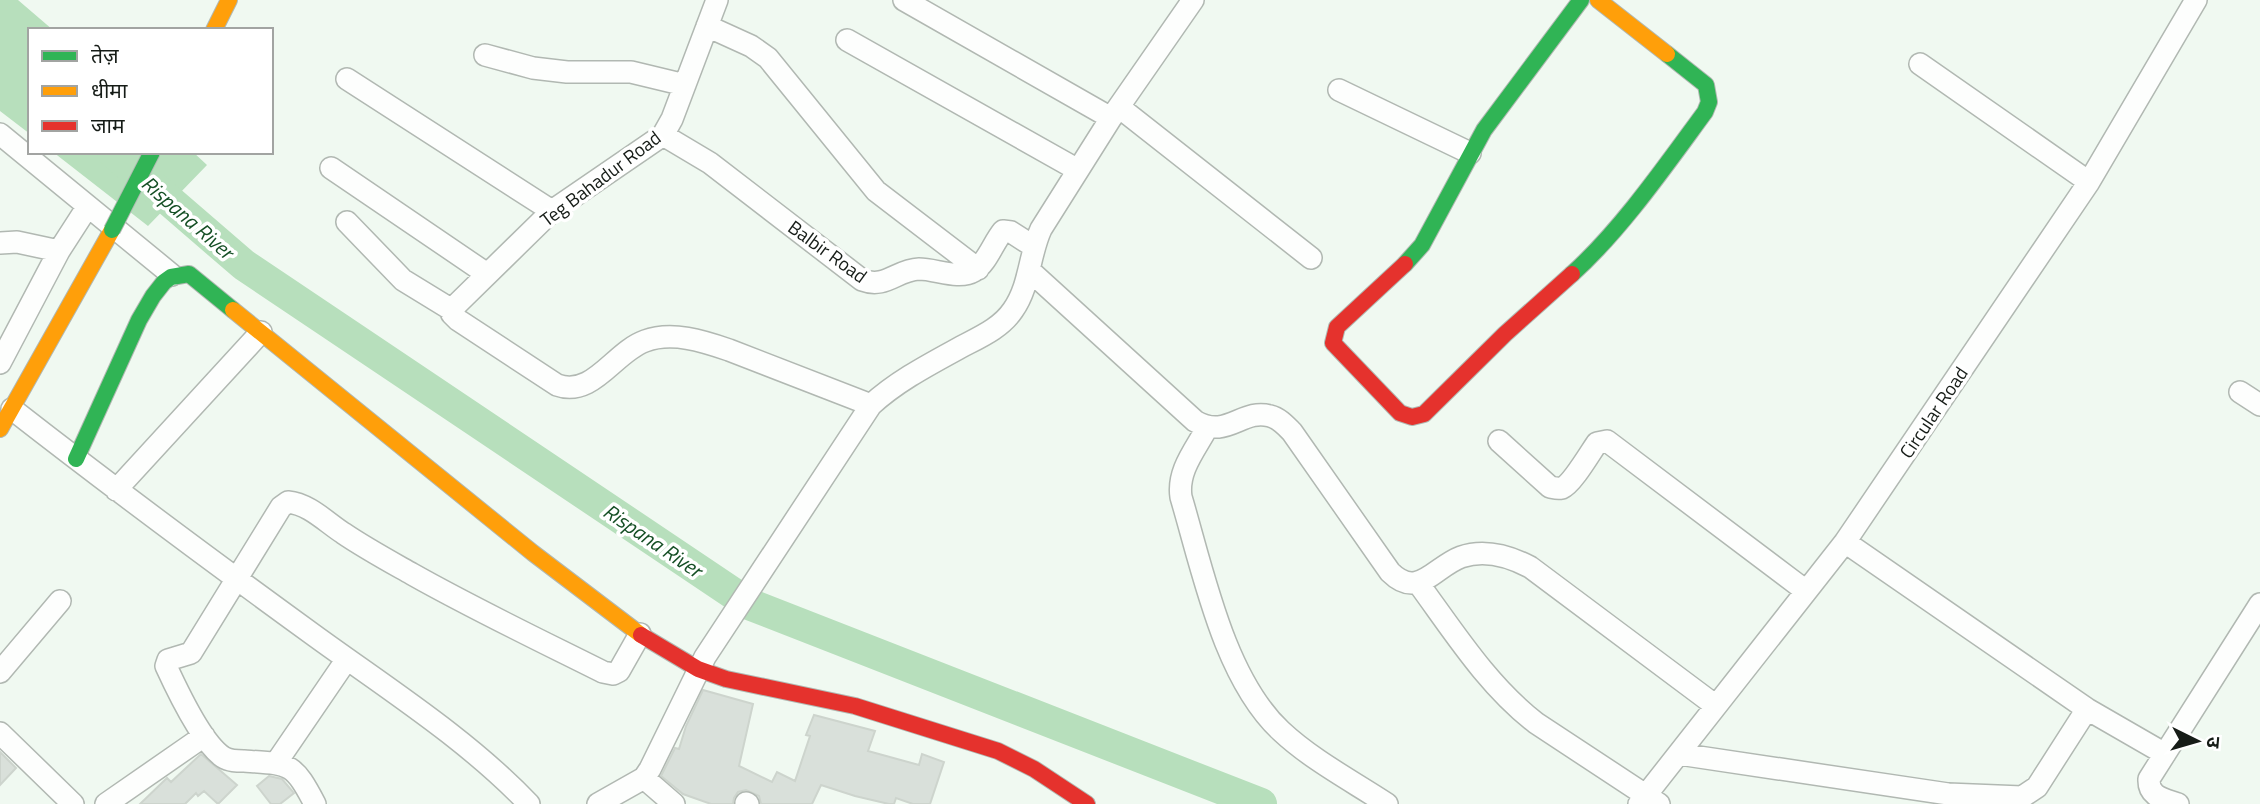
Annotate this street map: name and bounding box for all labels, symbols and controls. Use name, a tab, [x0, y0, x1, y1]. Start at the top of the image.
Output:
legend	[28, 28, 273, 154]
text: तेज़	[91, 39, 119, 71]
text: धीमा	[91, 74, 128, 106]
text: जाम	[91, 109, 125, 141]
street label: Teg Bahadur Road	[533, 123, 667, 233]
water label: Rispana River	[135, 168, 243, 268]
street label: Balbir Road	[782, 212, 874, 290]
street label: Circular Road	[1892, 360, 1974, 464]
water label: Rispana River	[597, 495, 711, 586]
north arrow	[2162, 706, 2232, 776]
text: उ	[2199, 736, 2229, 750]

